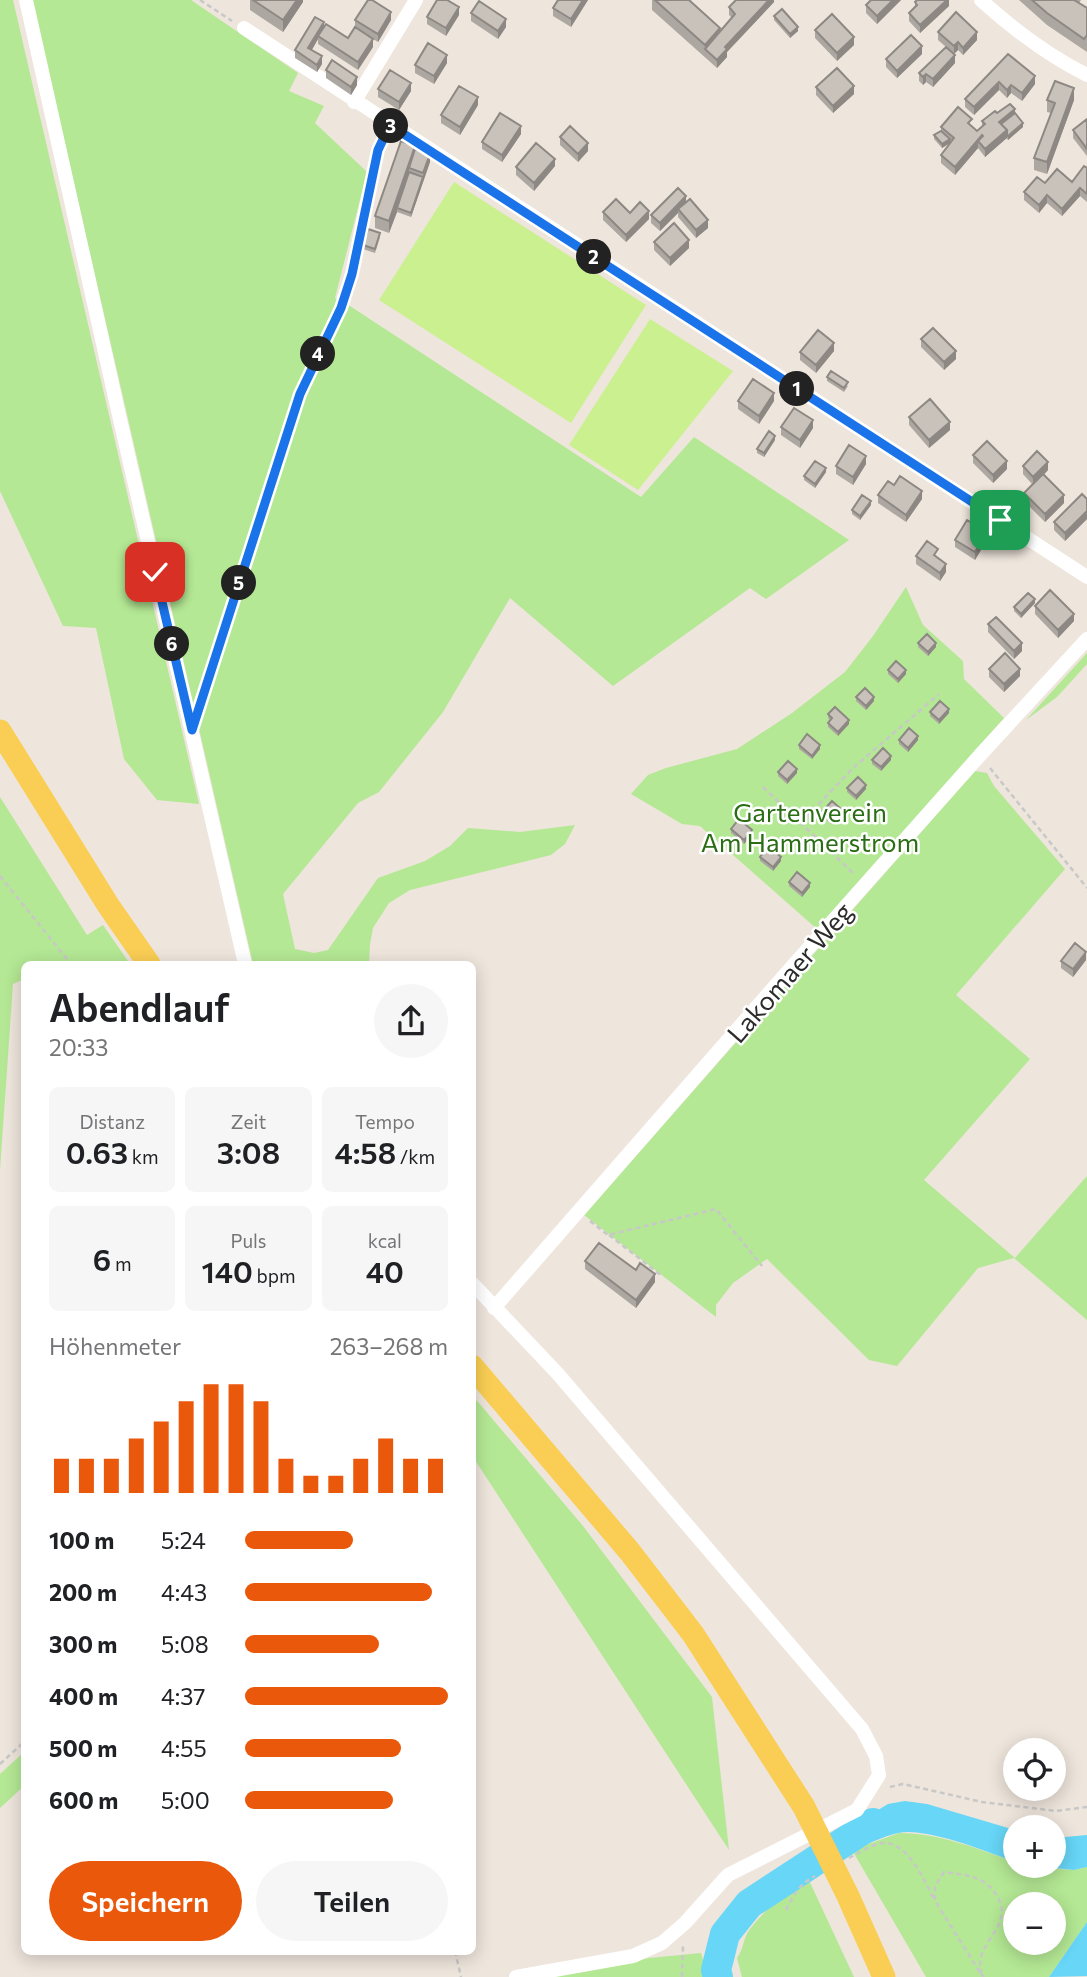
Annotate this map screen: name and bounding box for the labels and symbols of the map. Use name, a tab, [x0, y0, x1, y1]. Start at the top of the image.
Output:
pin: 3	[374, 108, 408, 144]
pin: 2	[576, 240, 612, 274]
pin: 4	[300, 336, 336, 372]
pin: 1	[780, 372, 814, 406]
pin	[970, 490, 1030, 550]
pin	[125, 542, 185, 602]
pin: 5	[222, 566, 256, 600]
pin: 6	[154, 626, 190, 662]
park label: Gartenverein Am Hammerstrom	[701, 796, 919, 857]
street label: Lakomaer Weg	[720, 896, 858, 1048]

